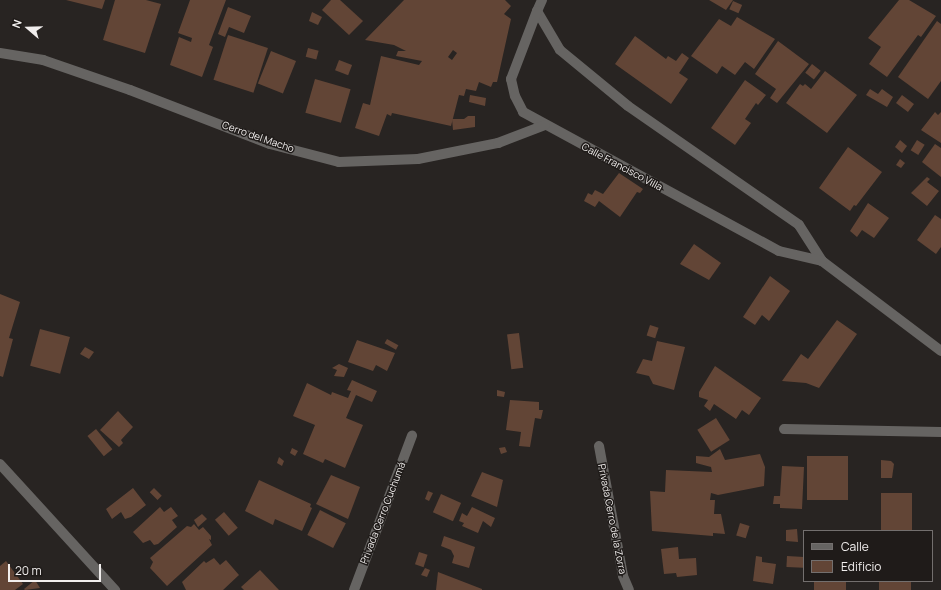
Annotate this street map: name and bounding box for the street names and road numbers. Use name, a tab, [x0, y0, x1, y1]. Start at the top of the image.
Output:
street label: Cerro del Macho	[220, 119, 296, 155]
street label: Calle Francisco Villa	[580, 141, 664, 193]
street label: Privada Cerro Cuchumá	[358, 460, 408, 566]
street label: Privada Cerro de la Zorra	[595, 463, 629, 575]

